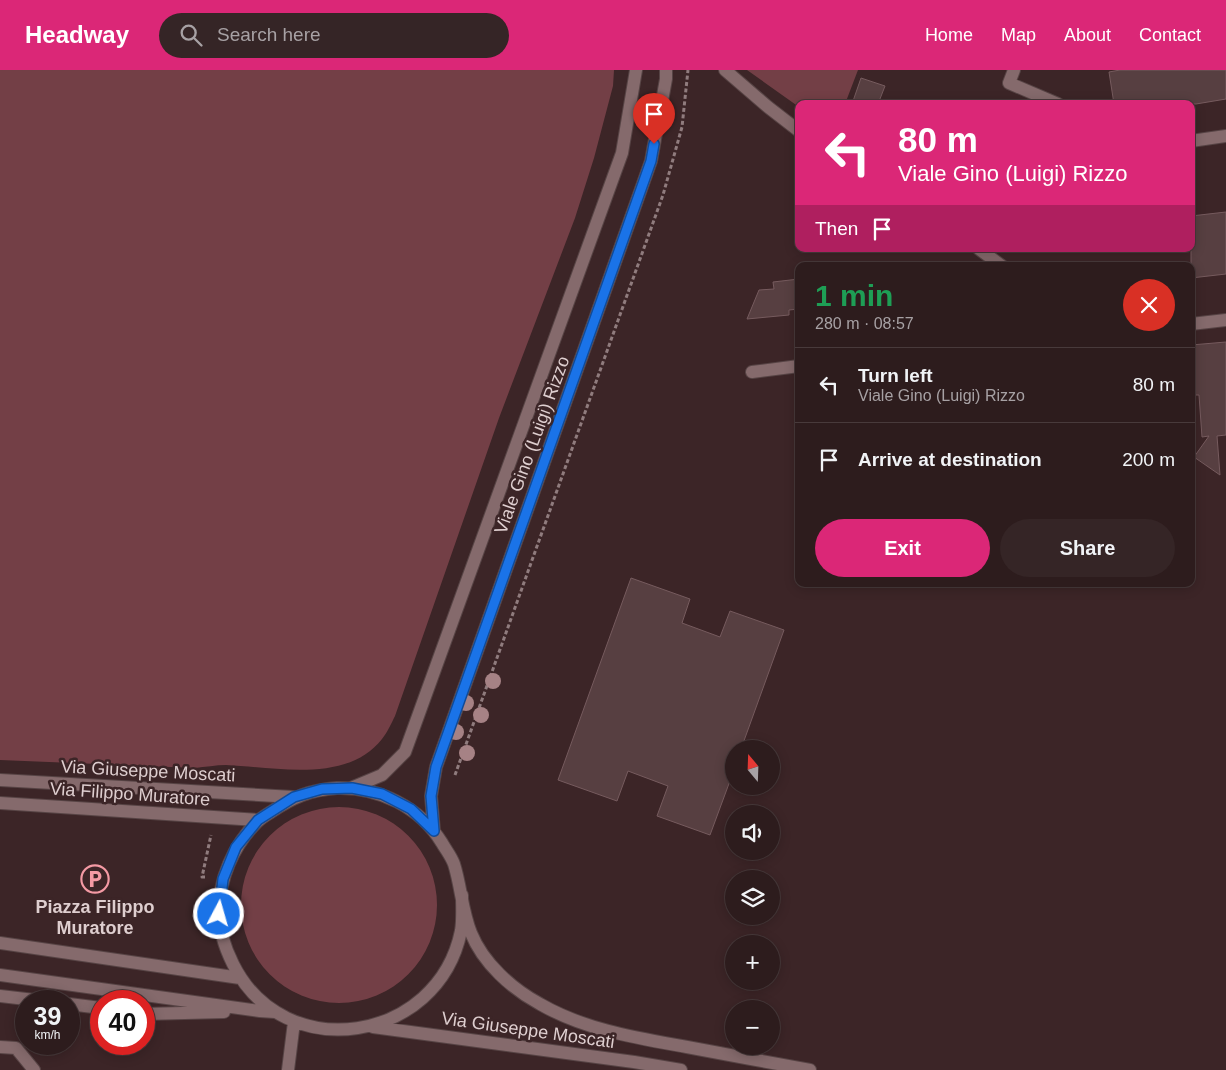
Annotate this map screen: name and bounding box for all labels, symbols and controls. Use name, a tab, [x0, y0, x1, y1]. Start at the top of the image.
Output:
search box	[159, 13, 509, 58]
text: Headway	[25, 21, 129, 48]
icon: search	[177, 21, 205, 49]
text: Search here	[217, 24, 321, 45]
text: Home	[925, 25, 973, 45]
text: Map	[1001, 25, 1036, 45]
text: About	[1064, 25, 1111, 45]
text: Contact	[1139, 25, 1201, 45]
pin	[633, 93, 675, 144]
icon: arrive	[640, 100, 668, 128]
icon: left	[815, 120, 880, 185]
text: 80 m	[898, 120, 978, 159]
text: Viale Gino (Luigi) Rizzo	[898, 161, 1127, 186]
icon: arrive	[868, 215, 896, 243]
text: Then	[815, 218, 858, 239]
text: 1 min	[815, 279, 893, 312]
button: close	[1123, 279, 1175, 331]
text: 280 m · 08:57	[815, 315, 914, 332]
street label: Viale Gino (Luigi) Rizzo	[490, 353, 574, 537]
text: Turn left	[858, 365, 933, 386]
icon: left	[815, 371, 843, 399]
text: 80 m	[1133, 374, 1175, 395]
text: Viale Gino (Luigi) Rizzo	[858, 387, 1025, 404]
icon: arrive	[815, 446, 843, 474]
text: Arrive at destination	[858, 449, 1042, 470]
text: 200 m	[1122, 449, 1175, 470]
button: Exit	[815, 519, 990, 577]
button: Share	[1000, 519, 1175, 577]
north arrow	[725, 740, 780, 795]
map controls	[725, 740, 780, 1055]
street label: Via Giuseppe Moscati	[60, 756, 236, 786]
street label: Via Filippo Muratore	[49, 778, 211, 810]
button: sound	[725, 805, 780, 860]
parking icon: Piazza Filippo Muratore	[80, 864, 110, 894]
button: layers	[725, 870, 780, 925]
position arrow	[192, 887, 244, 939]
place label: Piazza Filippo Muratore	[35, 897, 155, 938]
button: +	[725, 935, 780, 990]
speed limit sign: 40	[90, 990, 155, 1055]
button: −	[725, 1000, 780, 1055]
text: 39	[34, 1002, 61, 1030]
street label: Via Giuseppe Moscati	[440, 1008, 616, 1052]
text: km/h	[34, 1028, 61, 1042]

